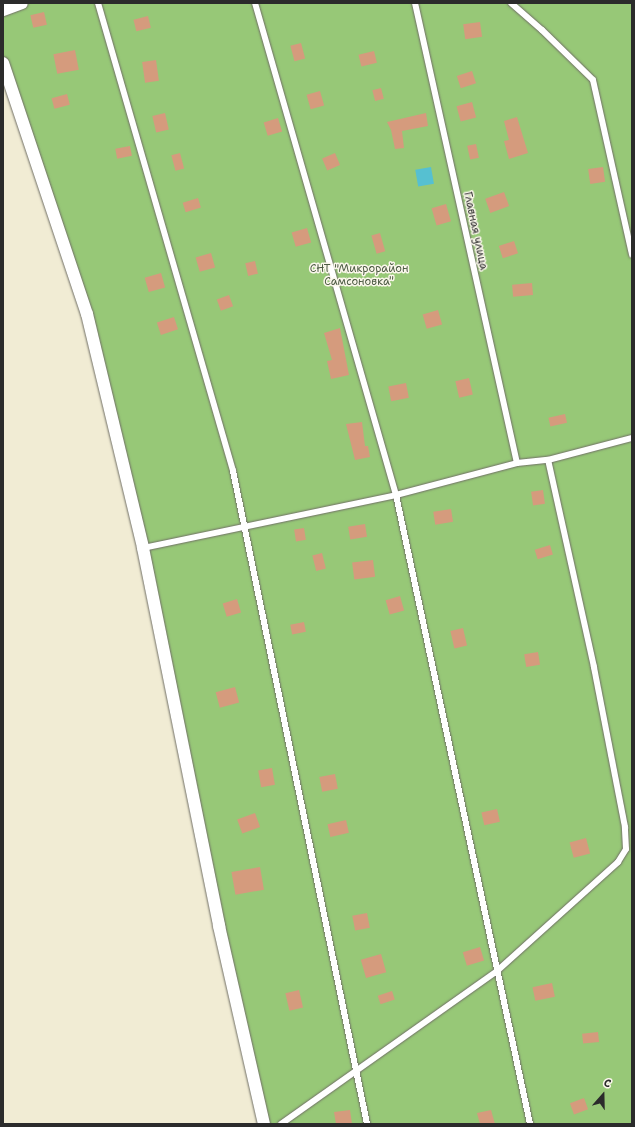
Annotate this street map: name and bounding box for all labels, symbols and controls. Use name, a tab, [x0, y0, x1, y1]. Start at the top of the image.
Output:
street label: Главная улица	[460, 191, 490, 271]
park label: СНТ "Микрорайон Самсоновка"	[310, 263, 408, 289]
north arrow	[583, 1075, 623, 1115]
text: С	[602, 1075, 613, 1091]

